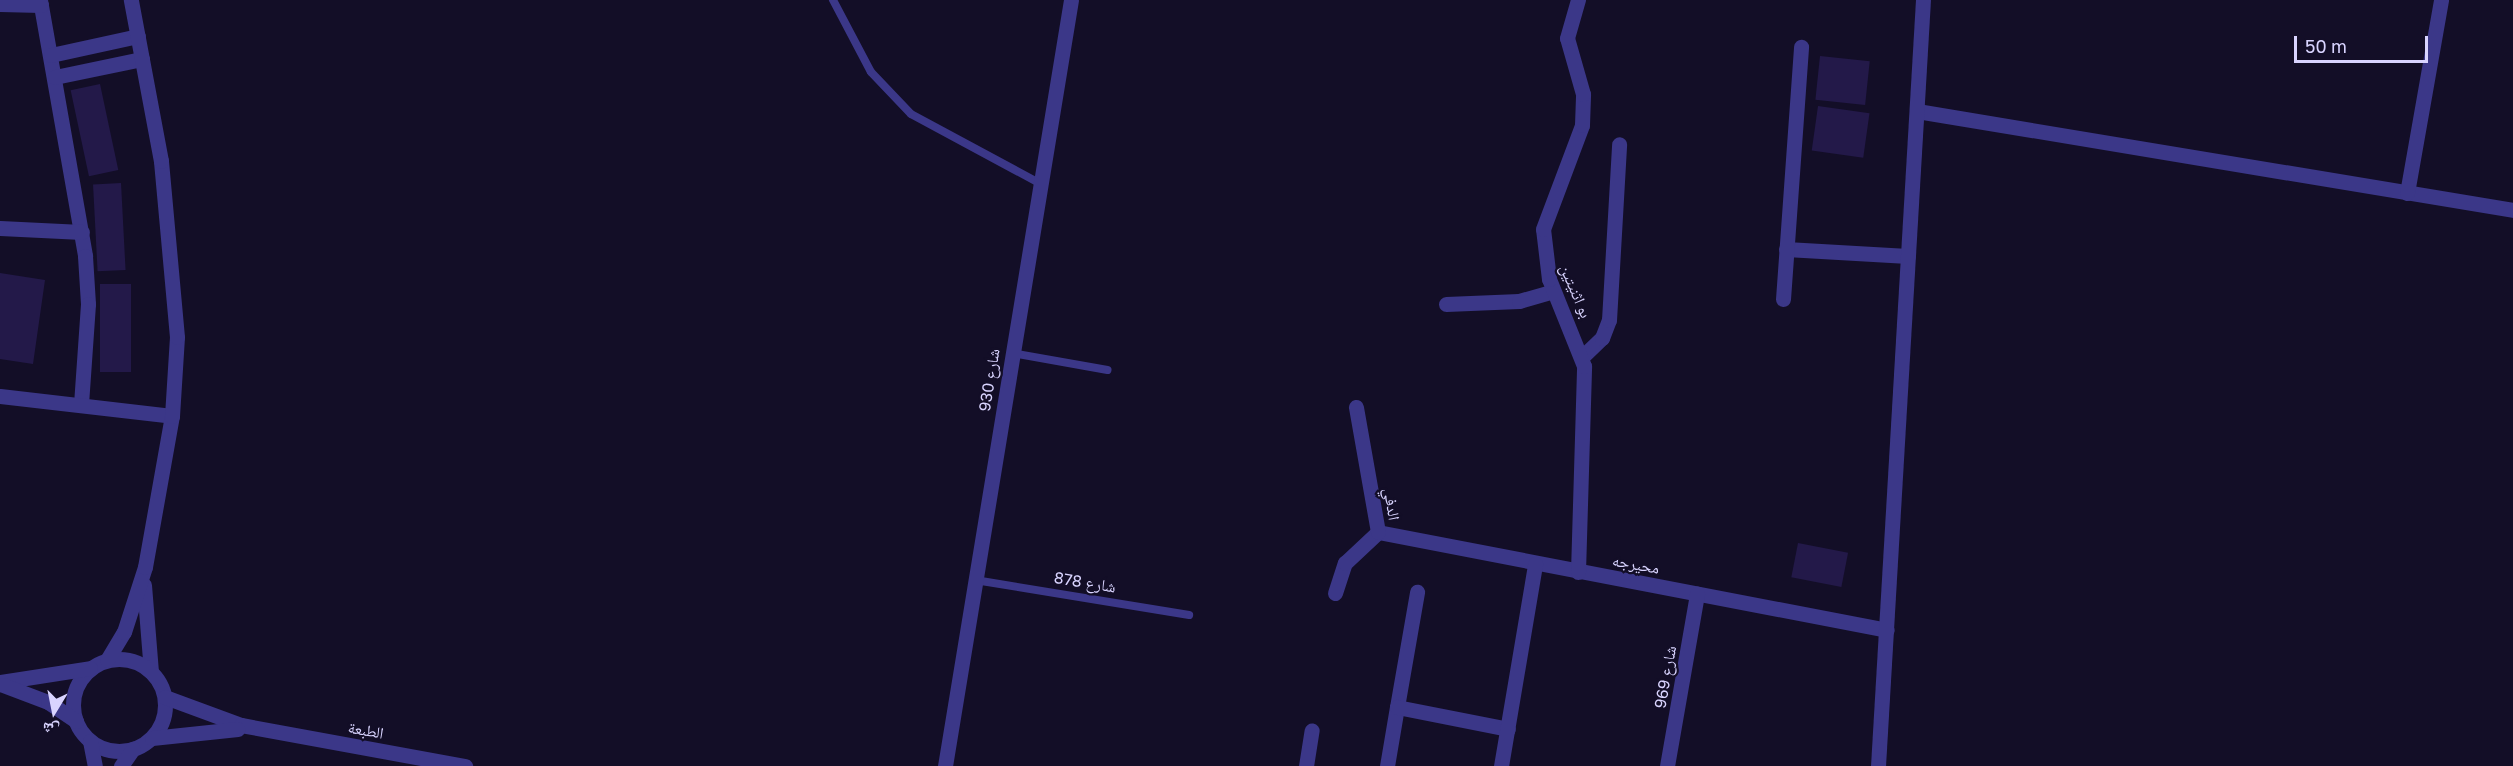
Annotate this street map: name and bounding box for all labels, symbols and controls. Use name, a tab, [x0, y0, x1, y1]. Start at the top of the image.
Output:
scale bar	[2297, 24, 2430, 62]
text: 50 m	[2305, 35, 2347, 57]
street label: بو اثنيتين	[1556, 261, 1596, 321]
street label: شارع 930	[975, 347, 1003, 413]
street label: الدفي	[1380, 486, 1404, 522]
street label: محيرجه	[1611, 550, 1661, 578]
street label: شارع 878	[1053, 568, 1117, 596]
street label: شارع 969	[1650, 644, 1680, 710]
north arrow	[24, 682, 84, 742]
street label: الطبعة	[347, 717, 385, 743]
text: ش	[41, 718, 61, 741]

